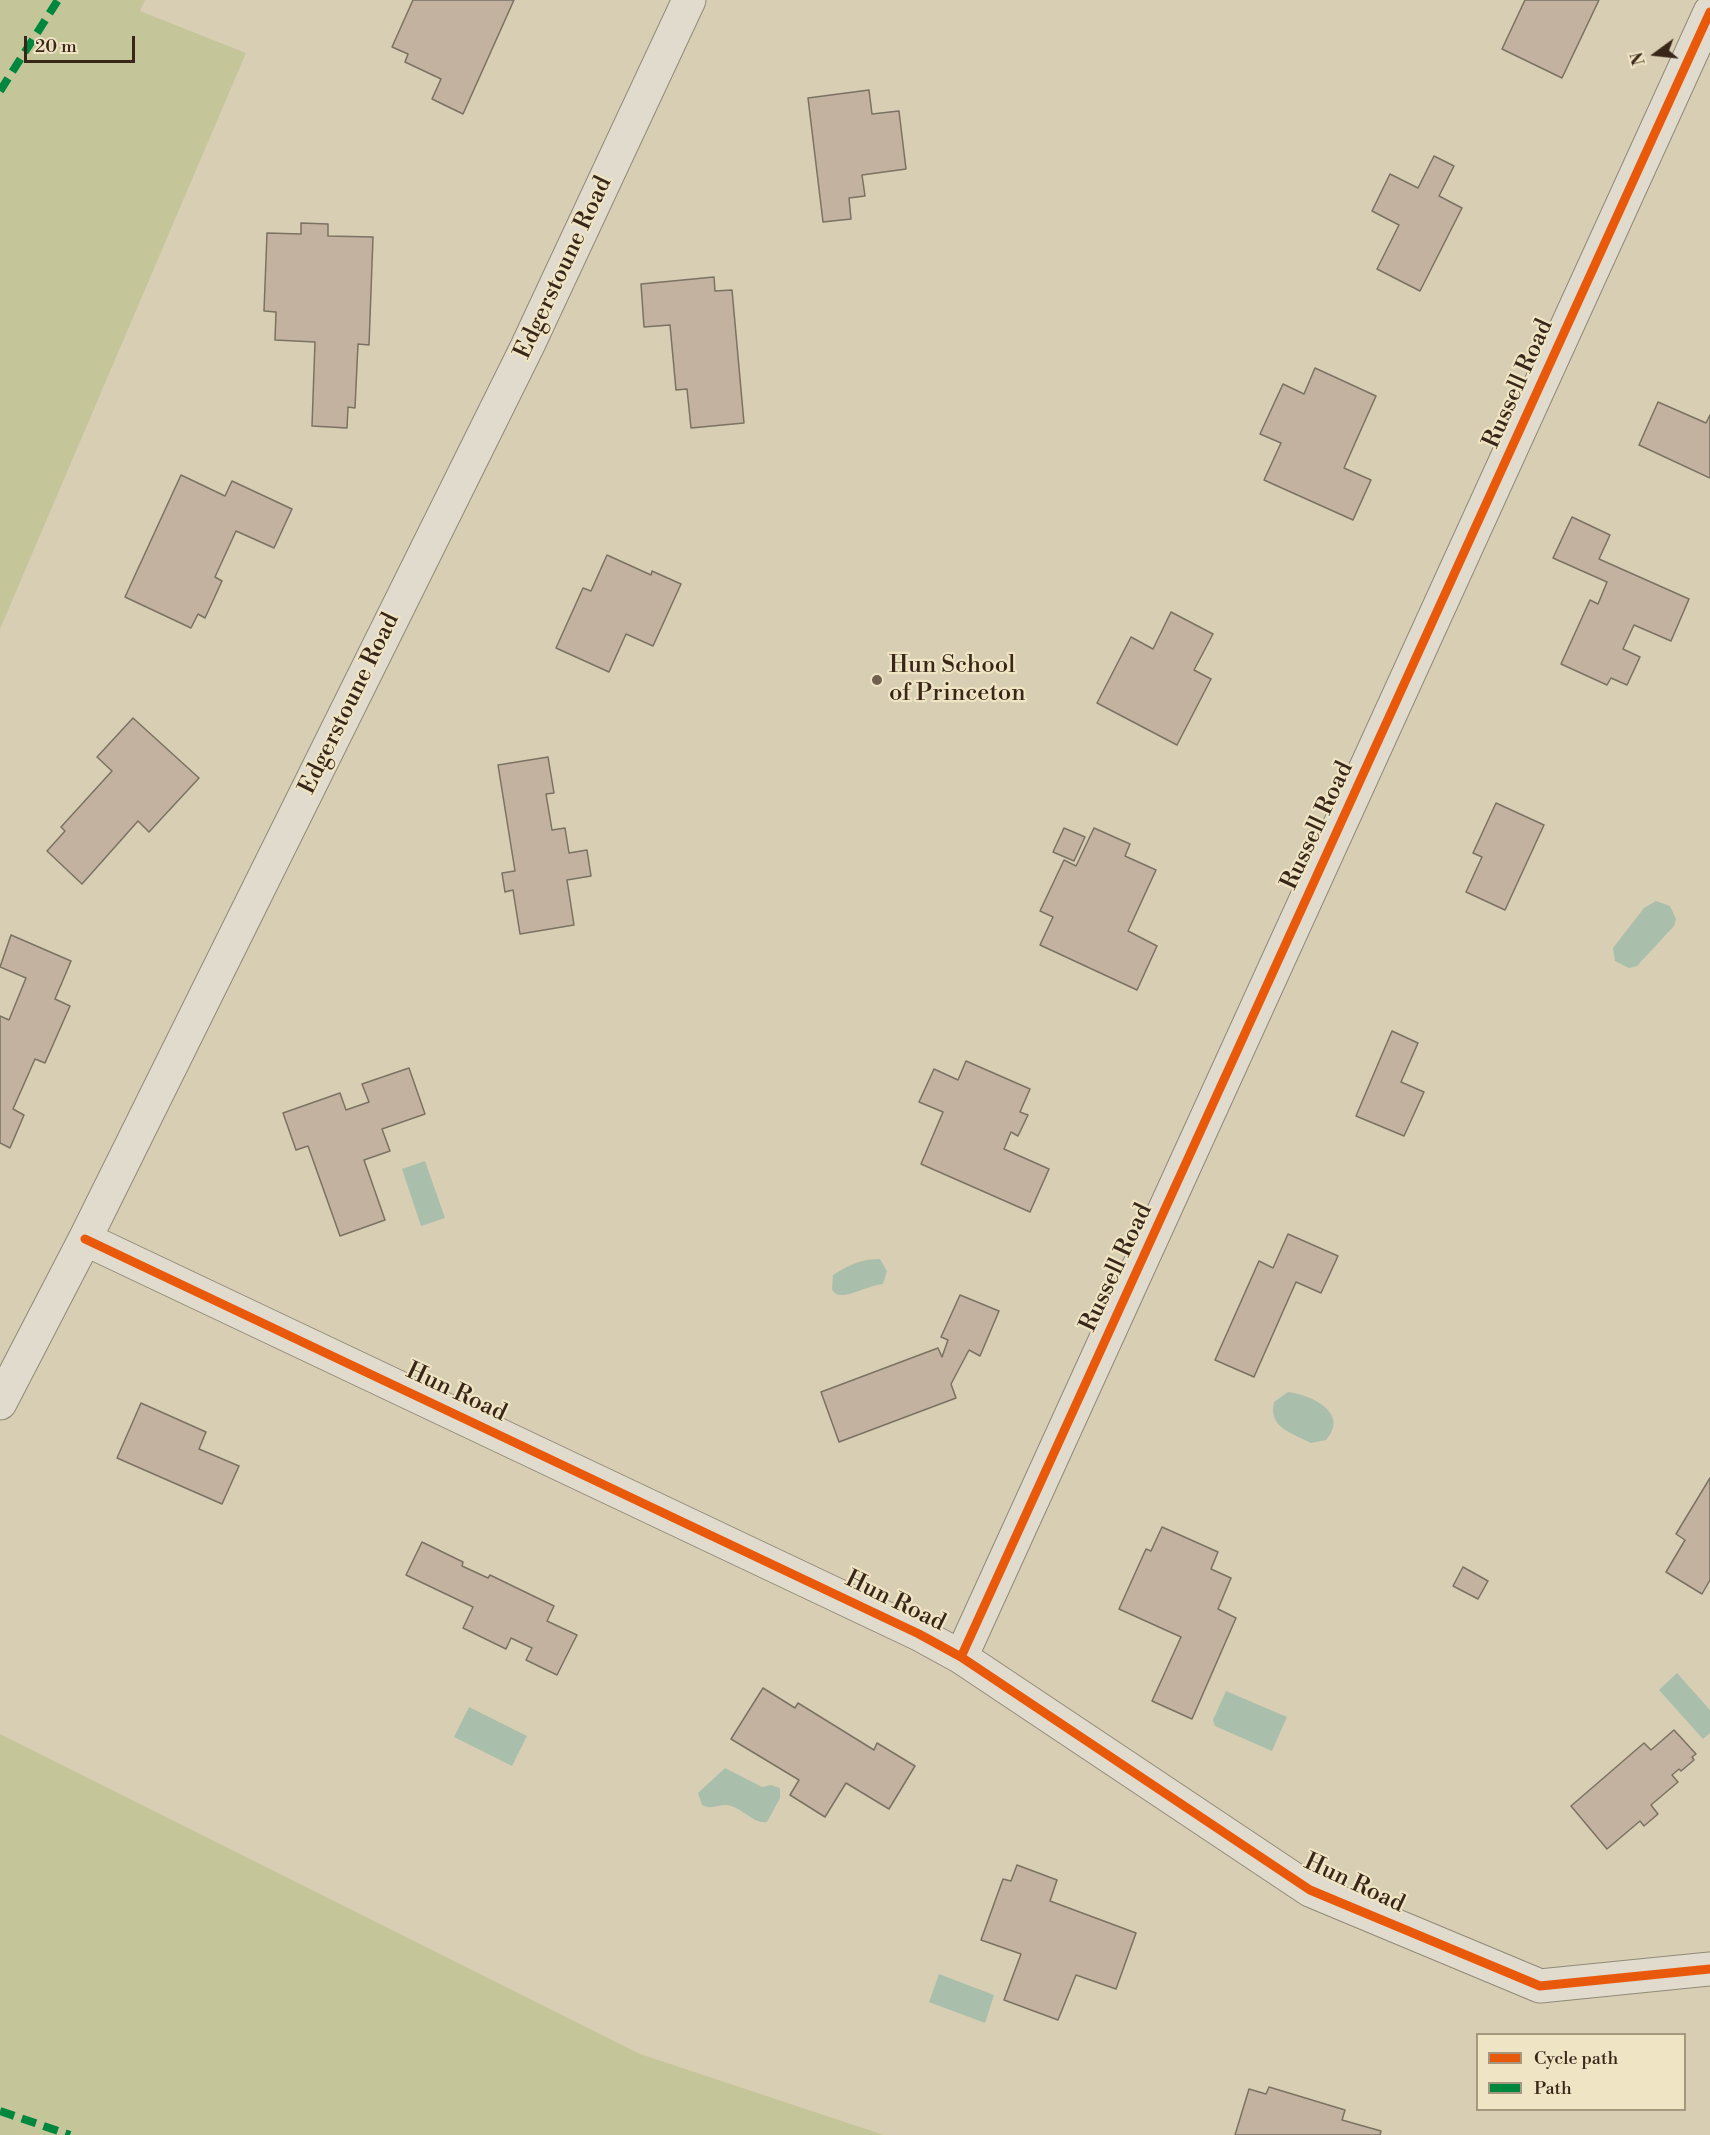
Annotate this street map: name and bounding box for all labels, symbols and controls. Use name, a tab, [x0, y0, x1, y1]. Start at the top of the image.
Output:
scale bar	[27, 24, 138, 62]
north arrow	[1626, 24, 1686, 84]
text: 20 m	[35, 35, 77, 58]
text: N	[1627, 50, 1650, 67]
street label: Edgerstoune Road	[509, 172, 619, 364]
street label: Russell Road	[1478, 315, 1560, 453]
street label: Edgerstoune Road	[294, 609, 406, 799]
place label: Hun School of Princeton	[889, 652, 1025, 708]
marker: Hun School of Princeton	[870, 673, 884, 687]
street label: Russell Road	[1276, 757, 1360, 895]
street label: Russell Road	[1075, 1199, 1159, 1337]
street label: Hun Road	[401, 1357, 511, 1429]
street label: Hun Road	[840, 1565, 950, 1639]
street label: Hun Road	[1299, 1848, 1409, 1920]
legend	[1476, 2033, 1686, 2111]
text: Cycle path	[1534, 2047, 1618, 2070]
text: Path	[1534, 2077, 1572, 2100]

